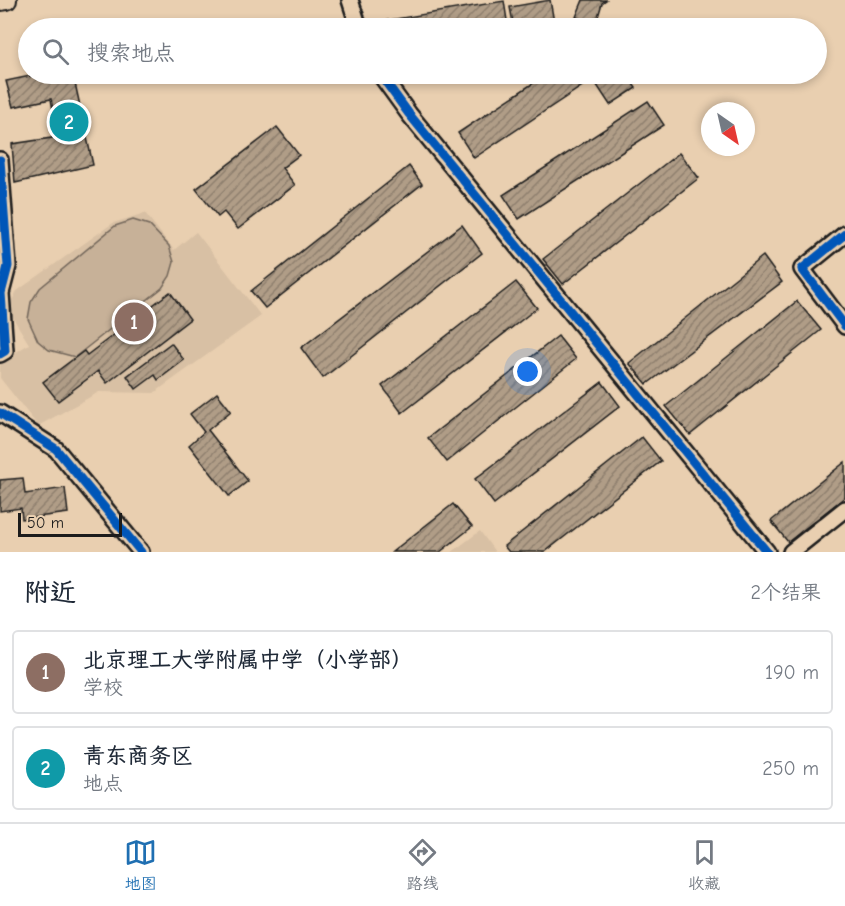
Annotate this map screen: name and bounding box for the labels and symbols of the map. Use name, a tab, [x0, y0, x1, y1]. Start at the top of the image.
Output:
pin: 2	[50, 100, 88, 144]
north arrow	[701, 102, 755, 156]
pin: 1	[114, 300, 154, 344]
your location	[513, 357, 542, 386]
scale bar	[18, 510, 122, 538]

